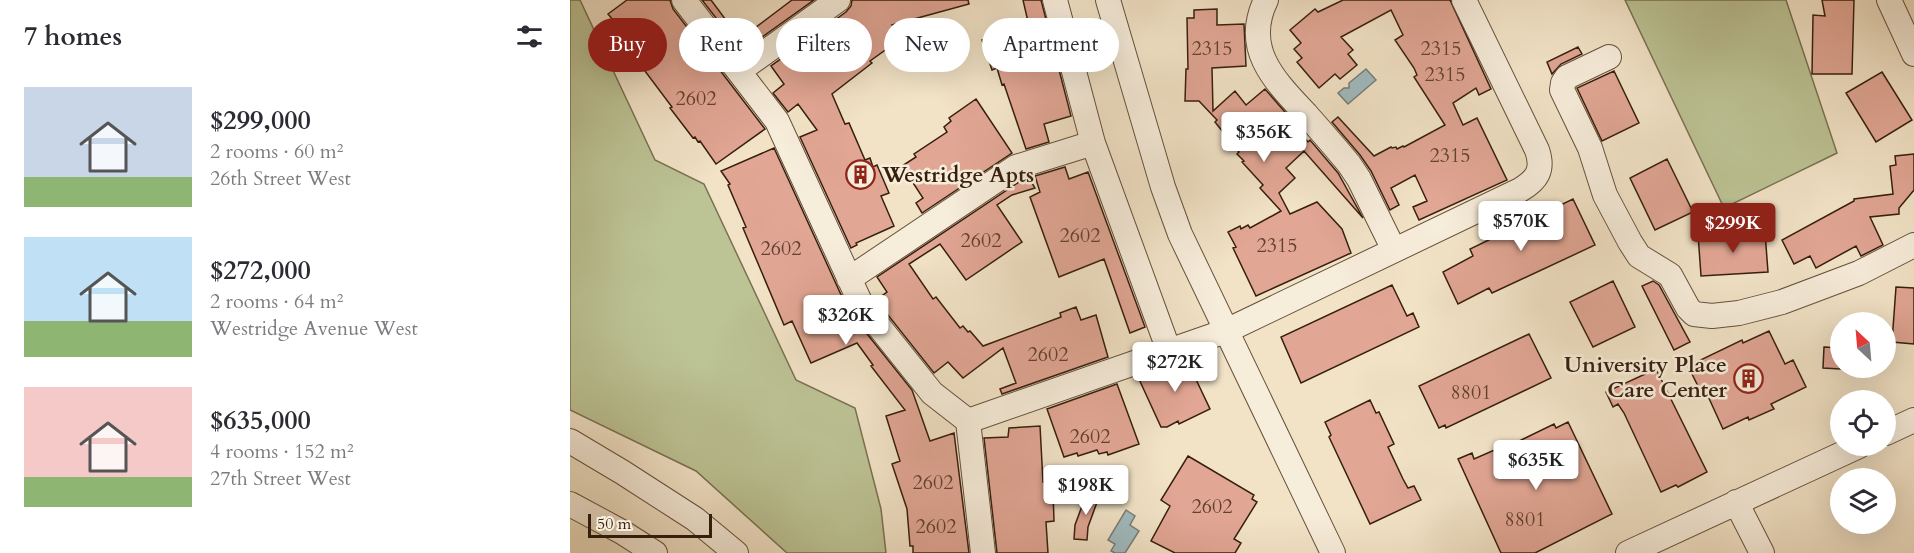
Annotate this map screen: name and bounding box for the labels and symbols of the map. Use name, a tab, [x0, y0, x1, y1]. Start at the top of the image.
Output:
house number: 2315	[1192, 35, 1232, 62]
house number: 2315	[1421, 35, 1461, 62]
house number: 2315	[1425, 61, 1465, 88]
house number: 2602	[676, 85, 716, 112]
pin: $356K	[1222, 112, 1306, 163]
house number: 2315	[1430, 142, 1470, 169]
building icon: Westridge Apts	[845, 159, 877, 191]
place label: Westridge Apts	[881, 160, 1034, 190]
pin: $570K	[1479, 201, 1563, 252]
pin: $299K	[1691, 203, 1775, 254]
house number: 2602	[1060, 222, 1100, 249]
house number: 2602	[961, 227, 1001, 254]
house number: 2315	[1257, 232, 1297, 259]
house number: 2602	[761, 235, 801, 262]
pin: $326K	[804, 295, 888, 346]
north arrow	[1830, 312, 1896, 378]
house number: 2602	[1028, 341, 1068, 368]
pin: $272K	[1133, 342, 1217, 393]
place label: University Place Care Center	[1564, 350, 1727, 405]
building icon: University Place Care Center	[1732, 362, 1764, 394]
house number: 8801	[1451, 379, 1491, 406]
house number: 2602	[1070, 423, 1110, 450]
pin: $635K	[1494, 440, 1578, 491]
pin: $198K	[1044, 465, 1128, 516]
house number: 2602	[913, 469, 953, 496]
house number: 2602	[1192, 493, 1232, 520]
house number: 8801	[1505, 506, 1545, 533]
scale bar	[588, 511, 712, 538]
house number: 2602	[916, 513, 956, 540]

